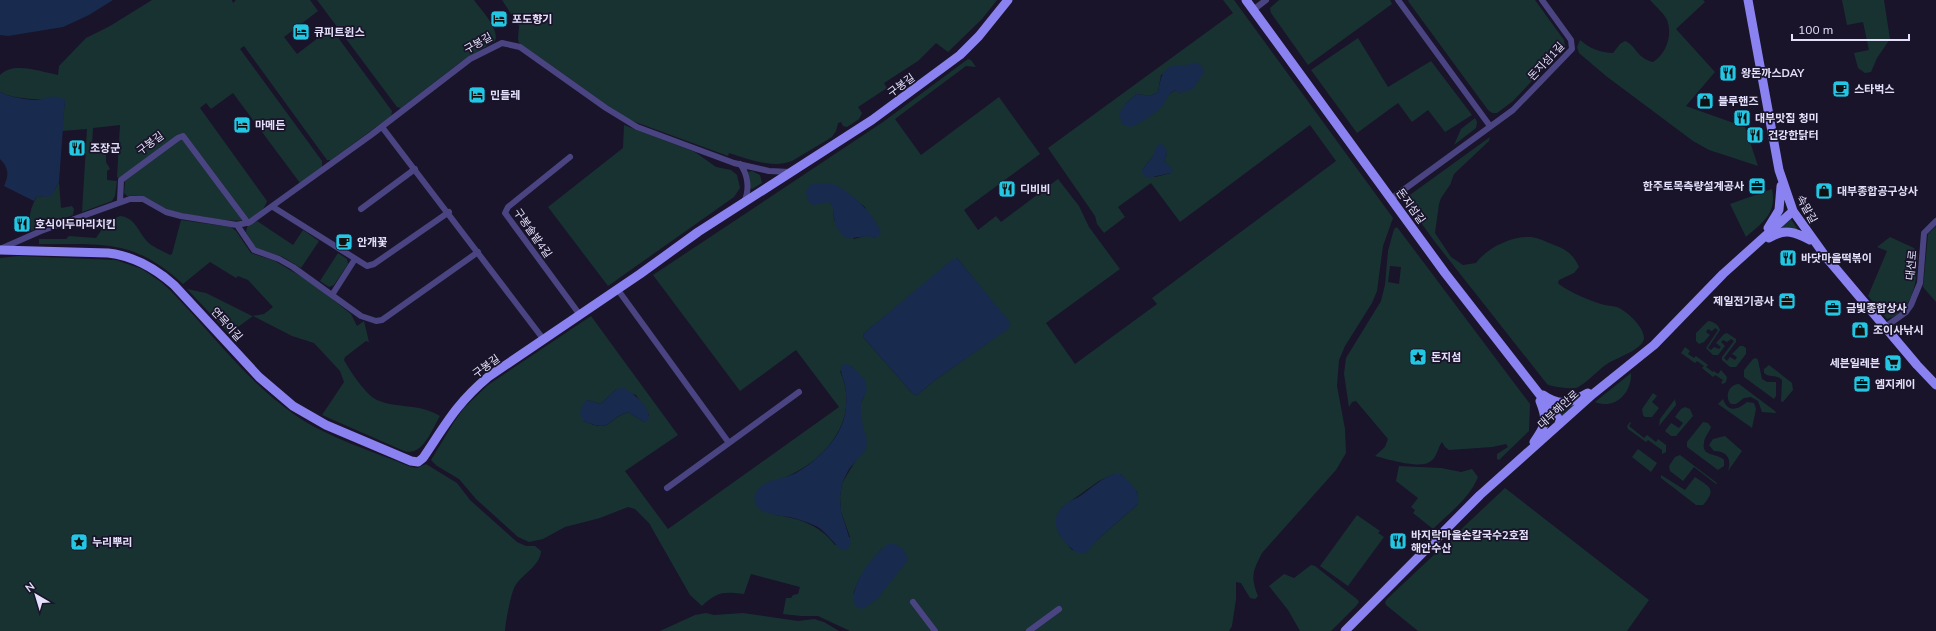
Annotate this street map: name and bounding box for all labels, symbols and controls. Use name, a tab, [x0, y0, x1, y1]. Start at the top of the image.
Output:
hotel icon: 포도향기	[489, 9, 509, 29]
place label: 포도향기	[512, 12, 552, 26]
scale bar	[1792, 16, 1909, 42]
hotel icon: 큐피트윈스	[291, 22, 311, 42]
text: 100 m	[1798, 22, 1833, 37]
place label: 큐피트윈스	[314, 25, 365, 39]
street label: 구봉길	[461, 30, 495, 56]
street label: 돈지섬1길	[1525, 39, 1567, 83]
restaurant icon: 왕돈까스DAY	[1718, 63, 1738, 83]
place label: 왕돈까스DAY	[1741, 66, 1805, 80]
street label: 구봉길	[885, 70, 917, 100]
cafe icon: 스타벅스	[1831, 79, 1851, 99]
place label: 스타벅스	[1854, 82, 1894, 96]
hotel icon: 민들레	[467, 85, 487, 105]
place label: 민들레	[490, 88, 520, 102]
shop icon: 블루핸즈	[1695, 91, 1715, 111]
place label: 블루핸즈	[1718, 94, 1758, 108]
restaurant icon: 대부맛집 청미	[1732, 108, 1752, 128]
place label: 대부맛집 청미	[1755, 111, 1819, 125]
hotel icon: 마메든	[232, 115, 252, 135]
place label: 마메든	[255, 118, 285, 132]
restaurant icon: 건강한닭터	[1745, 125, 1765, 145]
street label: 구봉길	[134, 128, 166, 158]
place label: 건강한닭터	[1768, 128, 1819, 142]
restaurant icon: 조장군	[67, 138, 87, 158]
place label: 조장군	[90, 141, 120, 155]
office icon: 한주토목측량설계공사	[1747, 176, 1767, 196]
restaurant icon: 디비비	[997, 179, 1017, 199]
place label: 한주토목측량설계공사	[1643, 179, 1744, 193]
shop icon: 대부종합공구상사	[1814, 181, 1834, 201]
place label: 디비비	[1020, 182, 1050, 196]
place label: 대부종합공구상사	[1837, 184, 1918, 198]
street label: 돈지섬길	[1393, 186, 1429, 226]
street label: 속말길	[1794, 192, 1820, 226]
street label: 구봉솔밭4길	[511, 206, 555, 260]
restaurant icon: 호식이두마리치킨	[12, 214, 32, 234]
place label: 호식이두마리치킨	[35, 217, 116, 231]
cafe icon: 안개꽃	[334, 232, 354, 252]
place label: 안개꽃	[357, 235, 387, 249]
restaurant icon: 바닷마을떡볶이	[1778, 248, 1798, 268]
street label: 대선로	[1902, 249, 1920, 281]
place label: 바닷마을떡볶이	[1801, 251, 1872, 265]
office icon: 제일전기공사	[1777, 291, 1797, 311]
place label: 제일전기공사	[1713, 294, 1774, 308]
office icon: 금빛종합상사	[1823, 298, 1843, 318]
place label: 금빛종합상사	[1846, 301, 1907, 315]
street label: 연목이길	[208, 304, 246, 344]
shop icon: 조이사낚시	[1850, 320, 1870, 340]
place label: 조이사낚시	[1873, 323, 1924, 337]
place icon: 돈지섬	[1408, 347, 1428, 367]
place label: 돈지섬	[1431, 350, 1461, 364]
street label: 구봉길	[470, 351, 502, 381]
supermarket icon: 세븐일레븐	[1883, 353, 1903, 373]
place label: 세븐일레븐	[1829, 356, 1880, 370]
office icon: 엠지케이	[1852, 374, 1872, 394]
place label: 엠지케이	[1875, 377, 1915, 391]
street label: 대부해안로	[1535, 387, 1581, 431]
place label: 바지락마을손칼국수2호점 해안수산	[1411, 528, 1529, 555]
restaurant icon: 바지락마을손칼국수2호점 해안수산	[1388, 531, 1408, 551]
place icon: 누리뿌리	[69, 532, 89, 552]
place label: 누리뿌리	[92, 535, 132, 549]
north arrow	[16, 575, 56, 615]
text: N	[22, 579, 37, 595]

